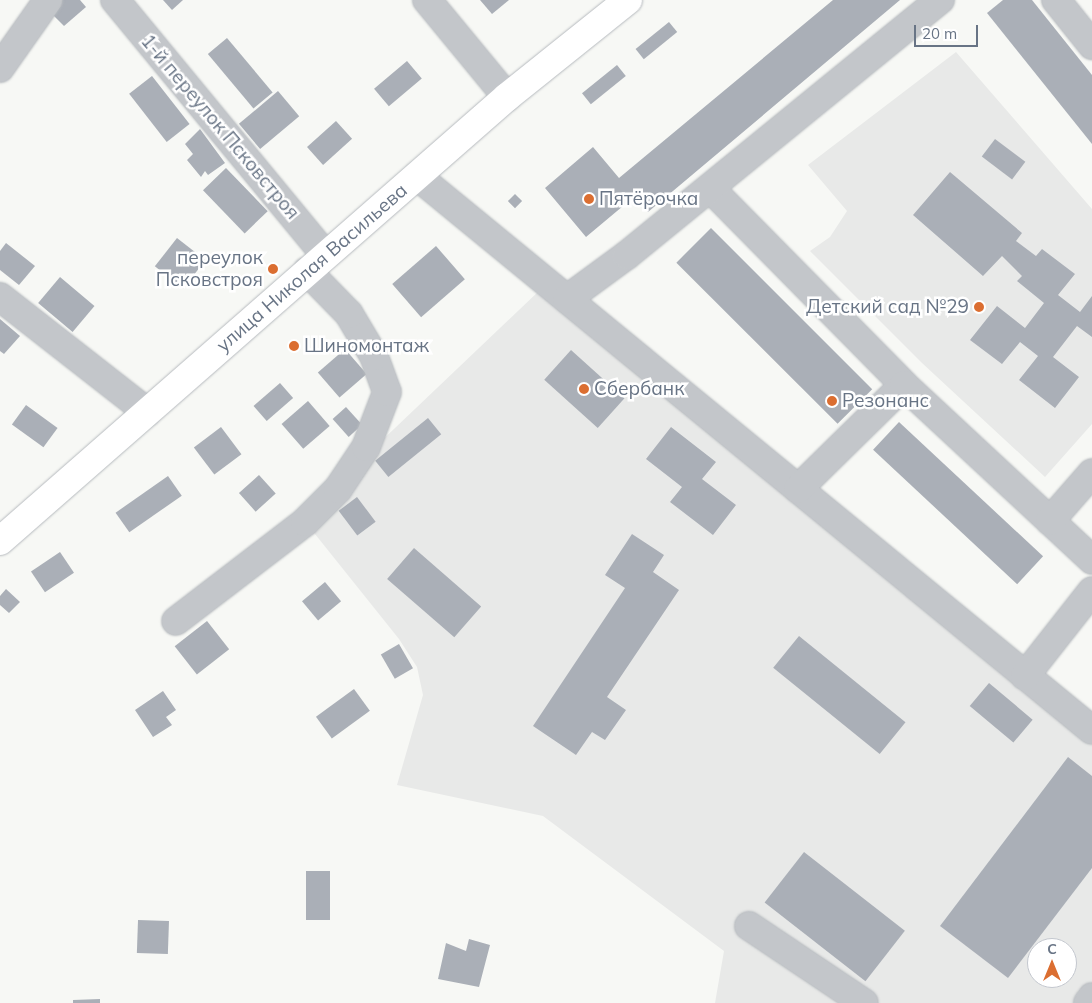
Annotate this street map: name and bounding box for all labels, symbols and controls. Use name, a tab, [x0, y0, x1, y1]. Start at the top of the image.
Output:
scale bar	[917, 15, 981, 47]
text: 20 m	[922, 24, 957, 43]
street label: 1-й переулок Псковстроя	[136, 30, 304, 224]
street label: улица Николая Васильева	[212, 179, 412, 357]
place label: Пятёрочка	[599, 188, 698, 210]
marker: Пятёрочка	[583, 193, 595, 205]
place label: переулок Псковстроя	[156, 247, 263, 291]
marker: переулок Псковстроя	[267, 263, 279, 275]
place label: Детский сад №29	[806, 296, 969, 318]
marker: Детский сад №29	[973, 301, 985, 313]
place label: Шиномонтаж	[304, 335, 429, 357]
marker: Шиномонтаж	[288, 340, 300, 352]
place label: Сбербанк	[594, 378, 684, 400]
marker: Сбербанк	[578, 383, 590, 395]
place label: Резонанс	[842, 390, 929, 412]
marker: Резонанс	[826, 395, 838, 407]
north arrow	[1027, 938, 1077, 988]
text: С	[1047, 940, 1057, 958]

